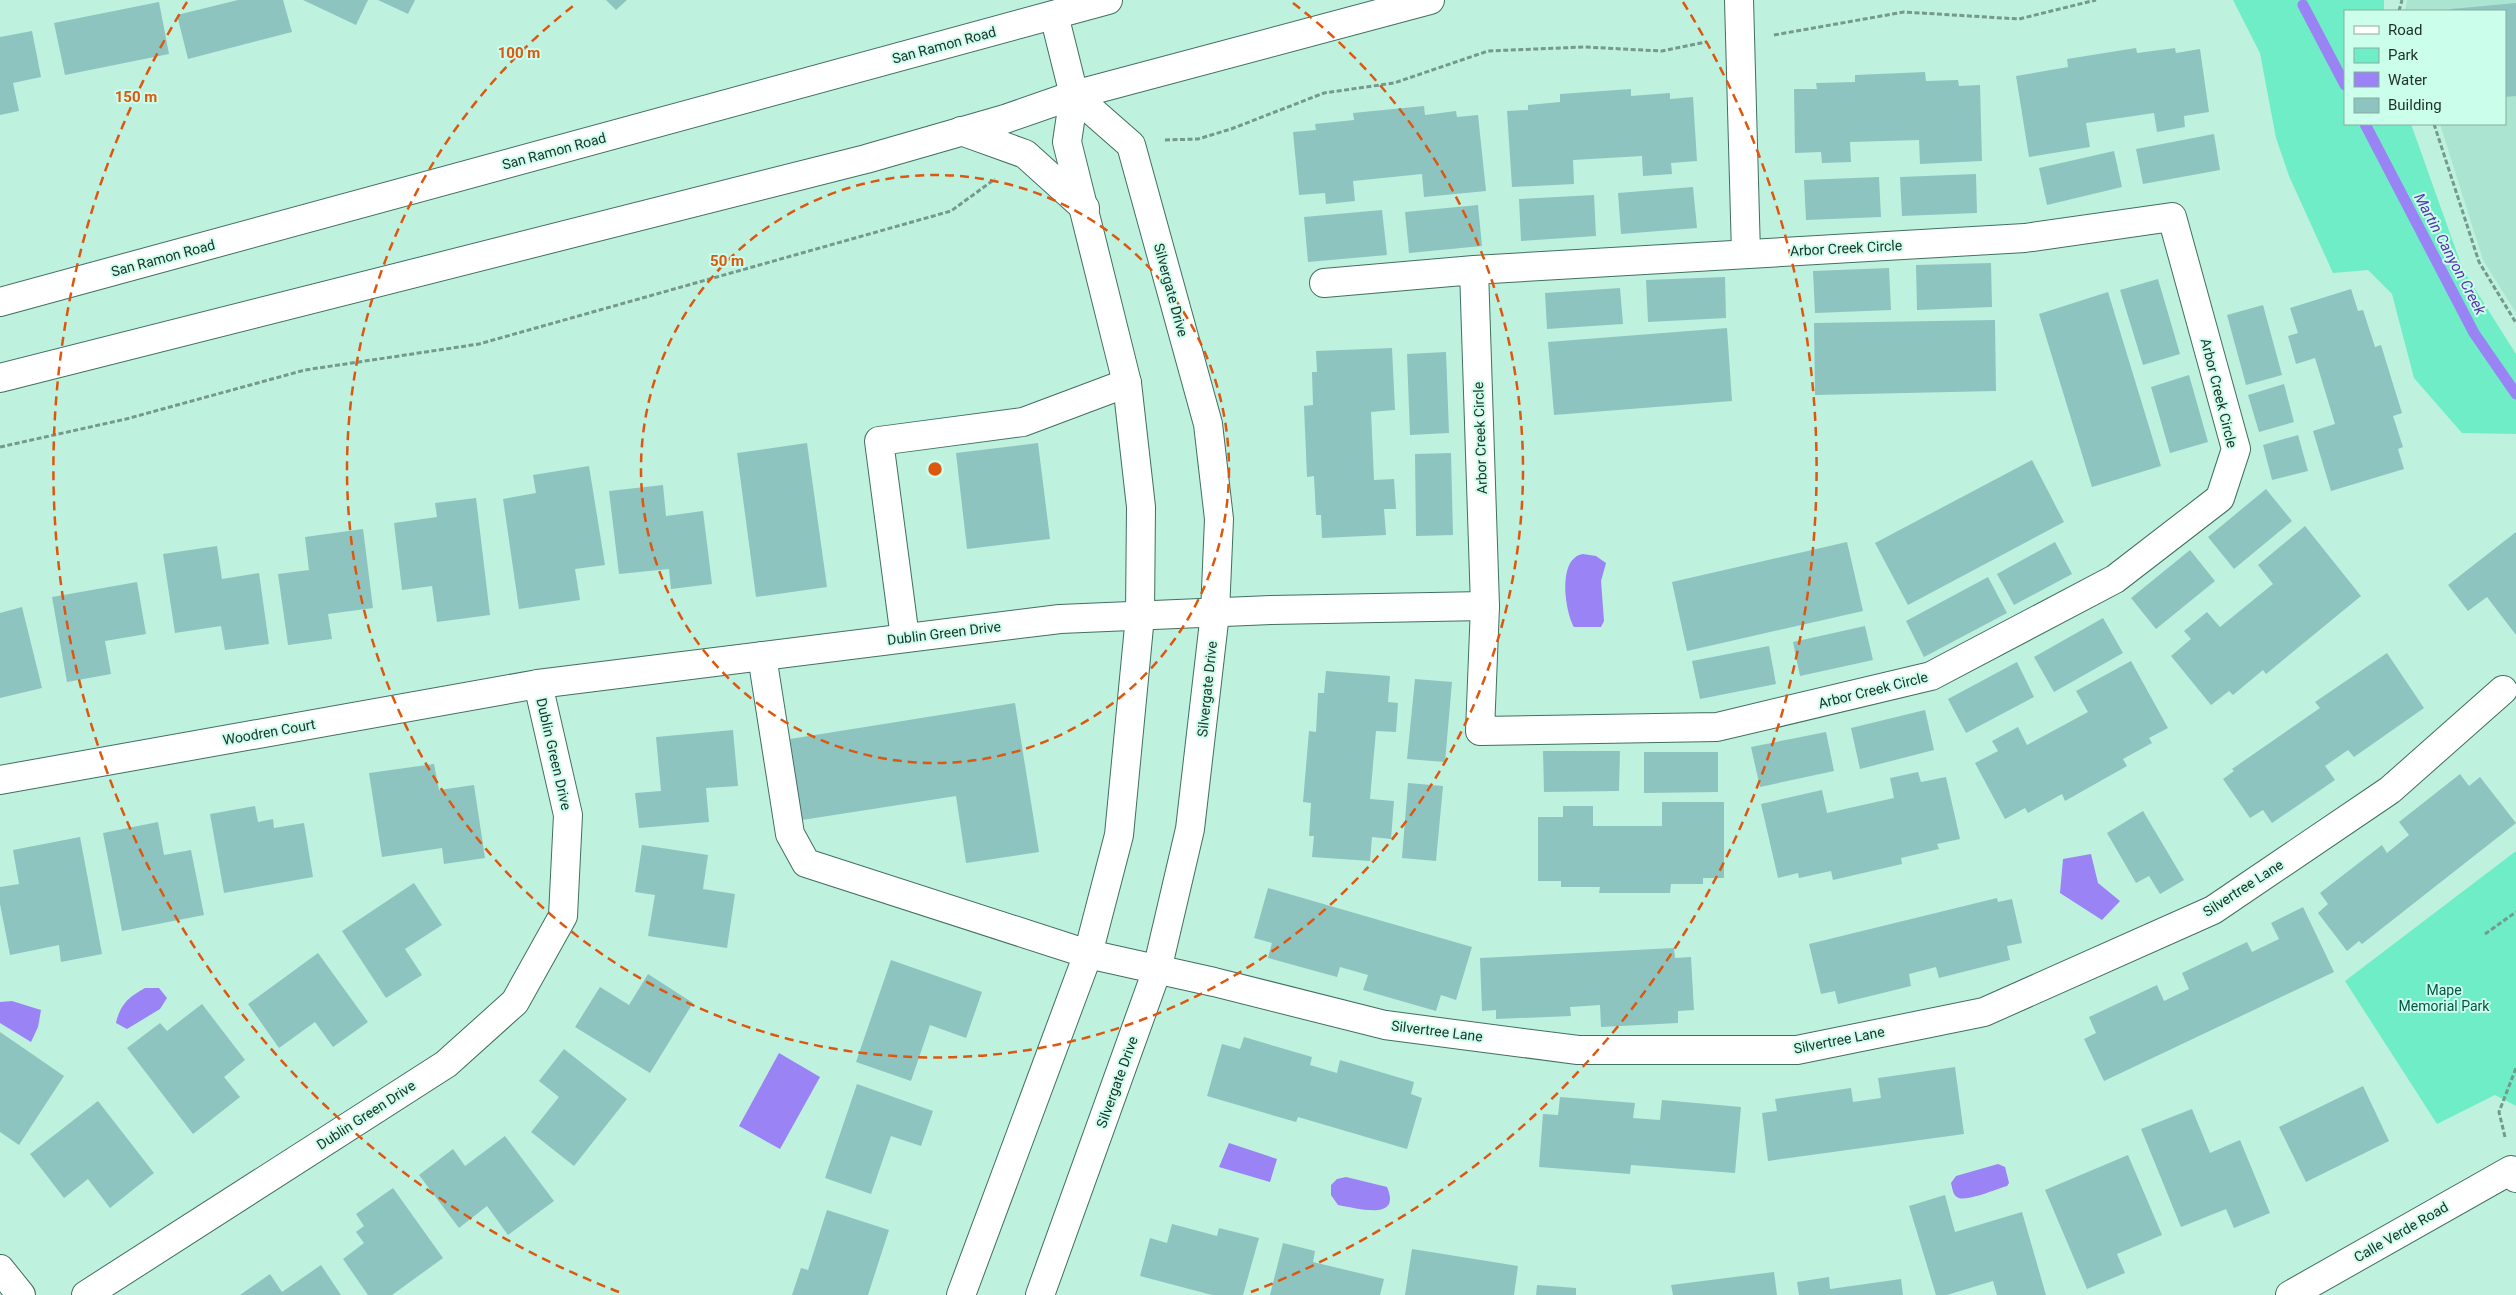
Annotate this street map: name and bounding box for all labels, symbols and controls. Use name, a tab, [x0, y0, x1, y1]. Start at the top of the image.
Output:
legend	[2344, 10, 2506, 125]
text: Road	[2388, 21, 2422, 39]
street label: San Ramon Road	[890, 23, 998, 67]
text: 100 m	[498, 44, 540, 62]
text: Park	[2388, 46, 2419, 64]
text: Water	[2388, 71, 2427, 89]
text: 150 m	[115, 88, 157, 106]
text: Building	[2388, 96, 2442, 114]
street label: San Ramon Road	[500, 129, 608, 173]
water label: Martin Canyon Creek	[2410, 190, 2490, 318]
street label: San Ramon Road	[109, 236, 217, 280]
street label: Arbor Creek Circle	[1789, 237, 1903, 259]
street label: Silvergate Drive	[1151, 241, 1191, 339]
text: 50 m	[710, 252, 744, 270]
street label: Arbor Creek Circle	[2198, 337, 2240, 449]
street label: Arbor Creek Circle	[1470, 382, 1490, 494]
centre of rings	[926, 460, 944, 478]
street label: Dublin Green Drive	[886, 618, 1002, 648]
street label: Silvergate Drive	[1194, 640, 1220, 738]
street label: Arbor Creek Circle	[1817, 669, 1929, 711]
street label: Dublin Green Drive	[533, 696, 575, 812]
street label: Woodren Court	[221, 716, 317, 748]
street label: Silvertree Lane	[2200, 856, 2286, 920]
park label: Mape Memorial Park	[2399, 982, 2490, 1014]
street label: Silvertree Lane	[1390, 1017, 1484, 1045]
street label: Silvertree Lane	[1792, 1023, 1886, 1057]
street label: Silvergate Drive	[1093, 1034, 1141, 1130]
street label: Dublin Green Drive	[314, 1077, 418, 1153]
street label: Calle Verde Road	[2351, 1199, 2451, 1265]

